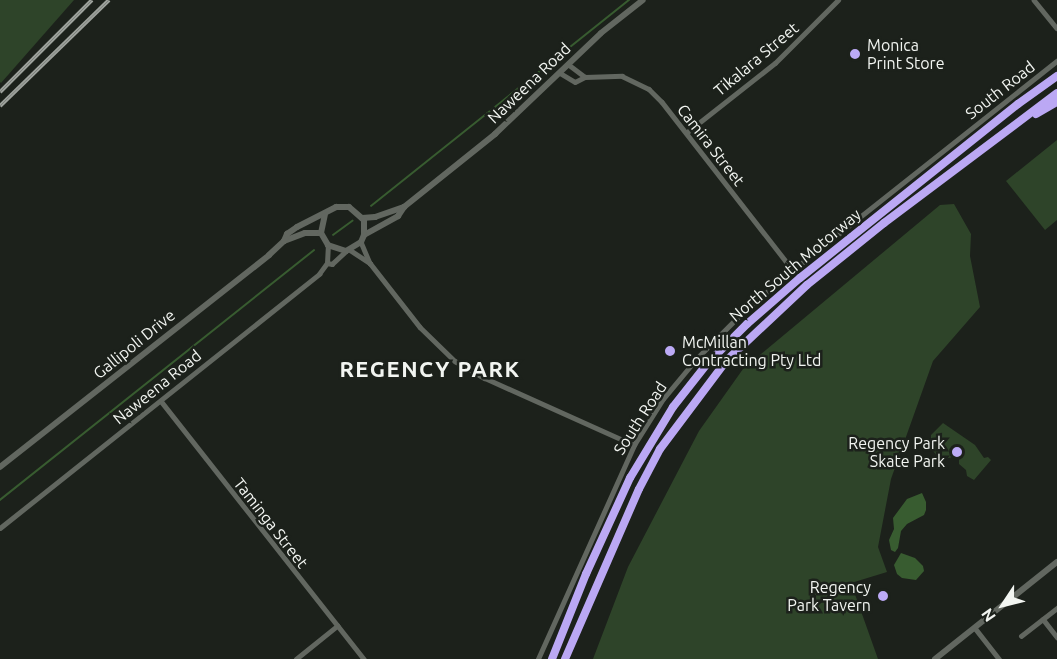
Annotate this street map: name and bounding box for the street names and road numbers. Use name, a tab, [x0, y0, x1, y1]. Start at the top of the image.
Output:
street label: Tikalara Street	[710, 18, 802, 100]
street label: Naweena Road	[484, 39, 574, 127]
street label: South Road	[961, 57, 1039, 123]
street label: Camira Street	[673, 100, 749, 190]
street label: North South Motorway	[725, 204, 865, 326]
street label: Gallipoli Drive	[89, 305, 179, 383]
street label: Naweena Road	[109, 346, 205, 428]
street label: South Road	[609, 378, 671, 458]
street label: Taminga Street	[230, 474, 312, 572]

